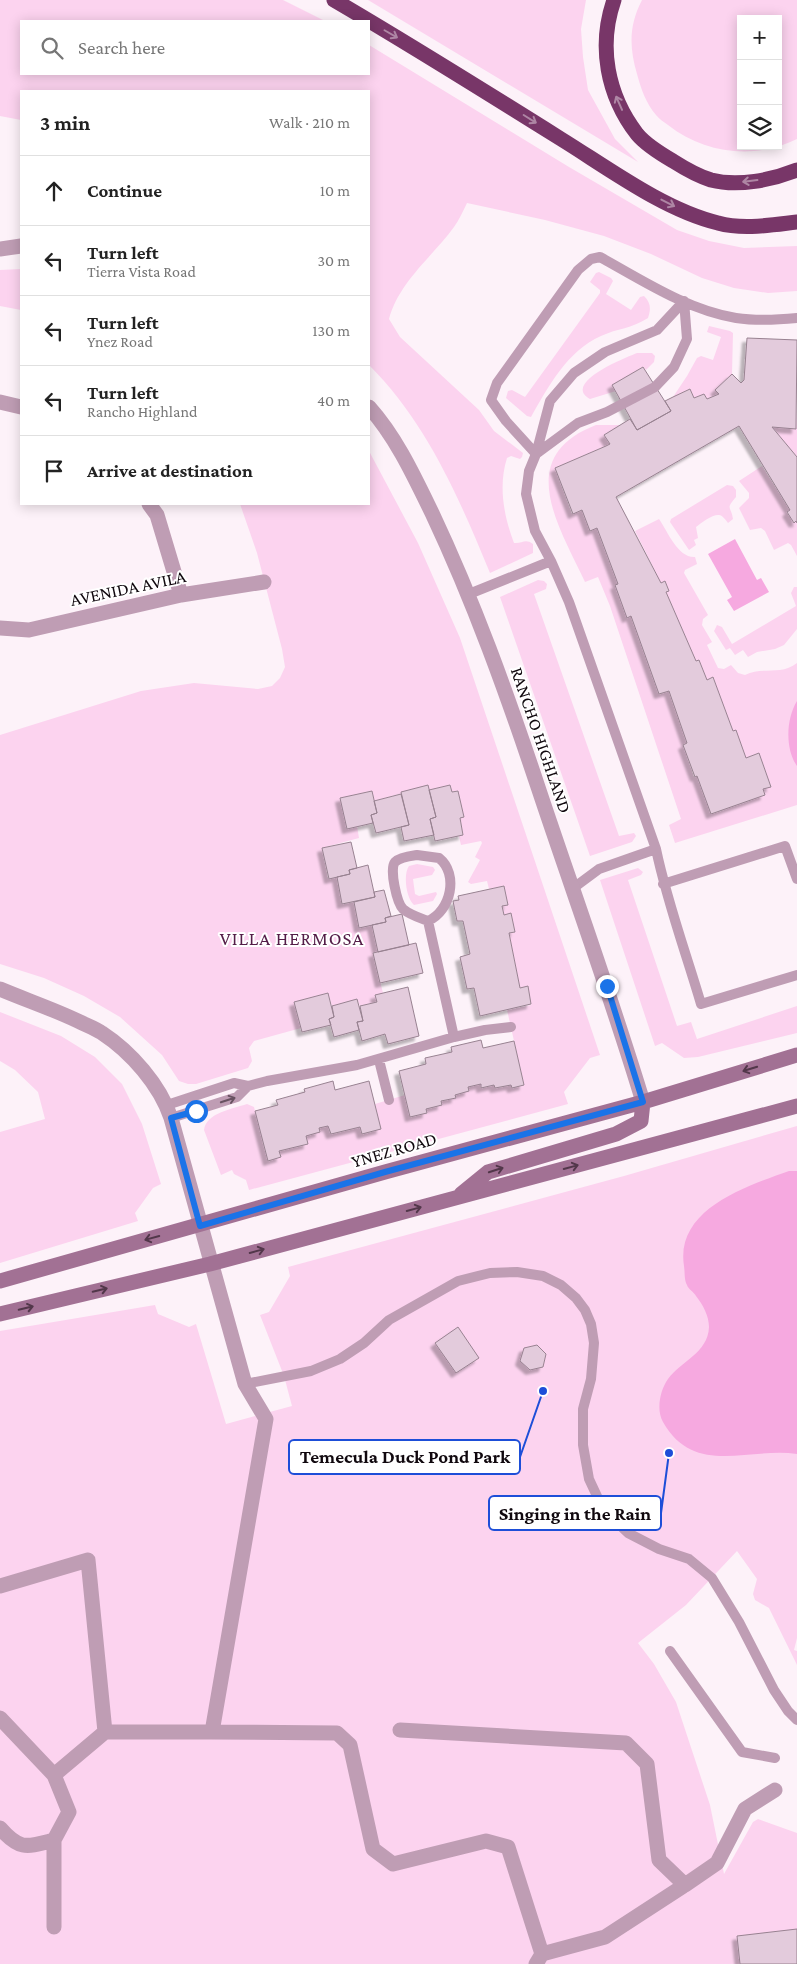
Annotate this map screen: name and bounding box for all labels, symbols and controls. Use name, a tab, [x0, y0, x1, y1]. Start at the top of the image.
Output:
map controls	[737, 15, 782, 150]
button: +	[737, 15, 782, 60]
search box	[20, 20, 370, 75]
one-way arrow	[384, 29, 398, 39]
icon: search	[38, 34, 66, 62]
text: Search here	[78, 37, 165, 58]
button: −	[737, 60, 782, 105]
one-way arrow	[614, 96, 624, 111]
button: layers	[737, 105, 782, 150]
text: 3 min	[40, 111, 90, 135]
text: Walk · 210 m	[269, 114, 350, 131]
one-way arrow	[522, 115, 536, 125]
one-way arrow	[742, 176, 758, 186]
icon: ahead	[40, 177, 68, 205]
text: Continue	[87, 180, 162, 201]
text: 10 m	[320, 182, 350, 199]
one-way arrow	[661, 198, 676, 208]
text: Turn left	[87, 242, 159, 263]
icon: left	[40, 247, 68, 275]
text: 30 m	[318, 252, 350, 269]
text: Tierra Vista Road	[87, 263, 196, 280]
text: Turn left	[87, 312, 159, 333]
icon: left	[40, 317, 68, 345]
text: 130 m	[312, 322, 350, 339]
text: Ynez Road	[87, 333, 153, 350]
text: Turn left	[87, 382, 159, 403]
icon: left	[40, 387, 68, 415]
text: 40 m	[317, 392, 350, 409]
text: Rancho Highland	[87, 403, 197, 420]
icon: arrive	[40, 457, 68, 485]
text: Arrive at destination	[87, 460, 253, 481]
street label: AVENIDA AVILA	[68, 566, 188, 610]
street label: RANCHO HIGHLAND	[507, 664, 575, 816]
district label: VILLA HERMOSA	[220, 928, 364, 949]
route end	[596, 975, 619, 998]
one-way arrow	[743, 1065, 759, 1075]
one-way arrow	[220, 1095, 236, 1104]
route start	[185, 1100, 208, 1123]
street label: YNEZ ROAD	[349, 1128, 439, 1172]
one-way arrow	[563, 1162, 579, 1171]
one-way arrow	[487, 1165, 503, 1174]
one-way arrow	[406, 1204, 422, 1214]
one-way arrow	[145, 1234, 161, 1243]
one-way arrow	[249, 1246, 265, 1256]
one-way arrow	[92, 1285, 108, 1294]
one-way arrow	[18, 1303, 34, 1312]
callout: Temecula Duck Pond Park	[289, 1440, 520, 1474]
text: Temecula Duck Pond Park	[300, 1446, 511, 1467]
callout: Singing in the Rain	[489, 1496, 661, 1530]
text: Singing in the Rain	[499, 1503, 651, 1524]

